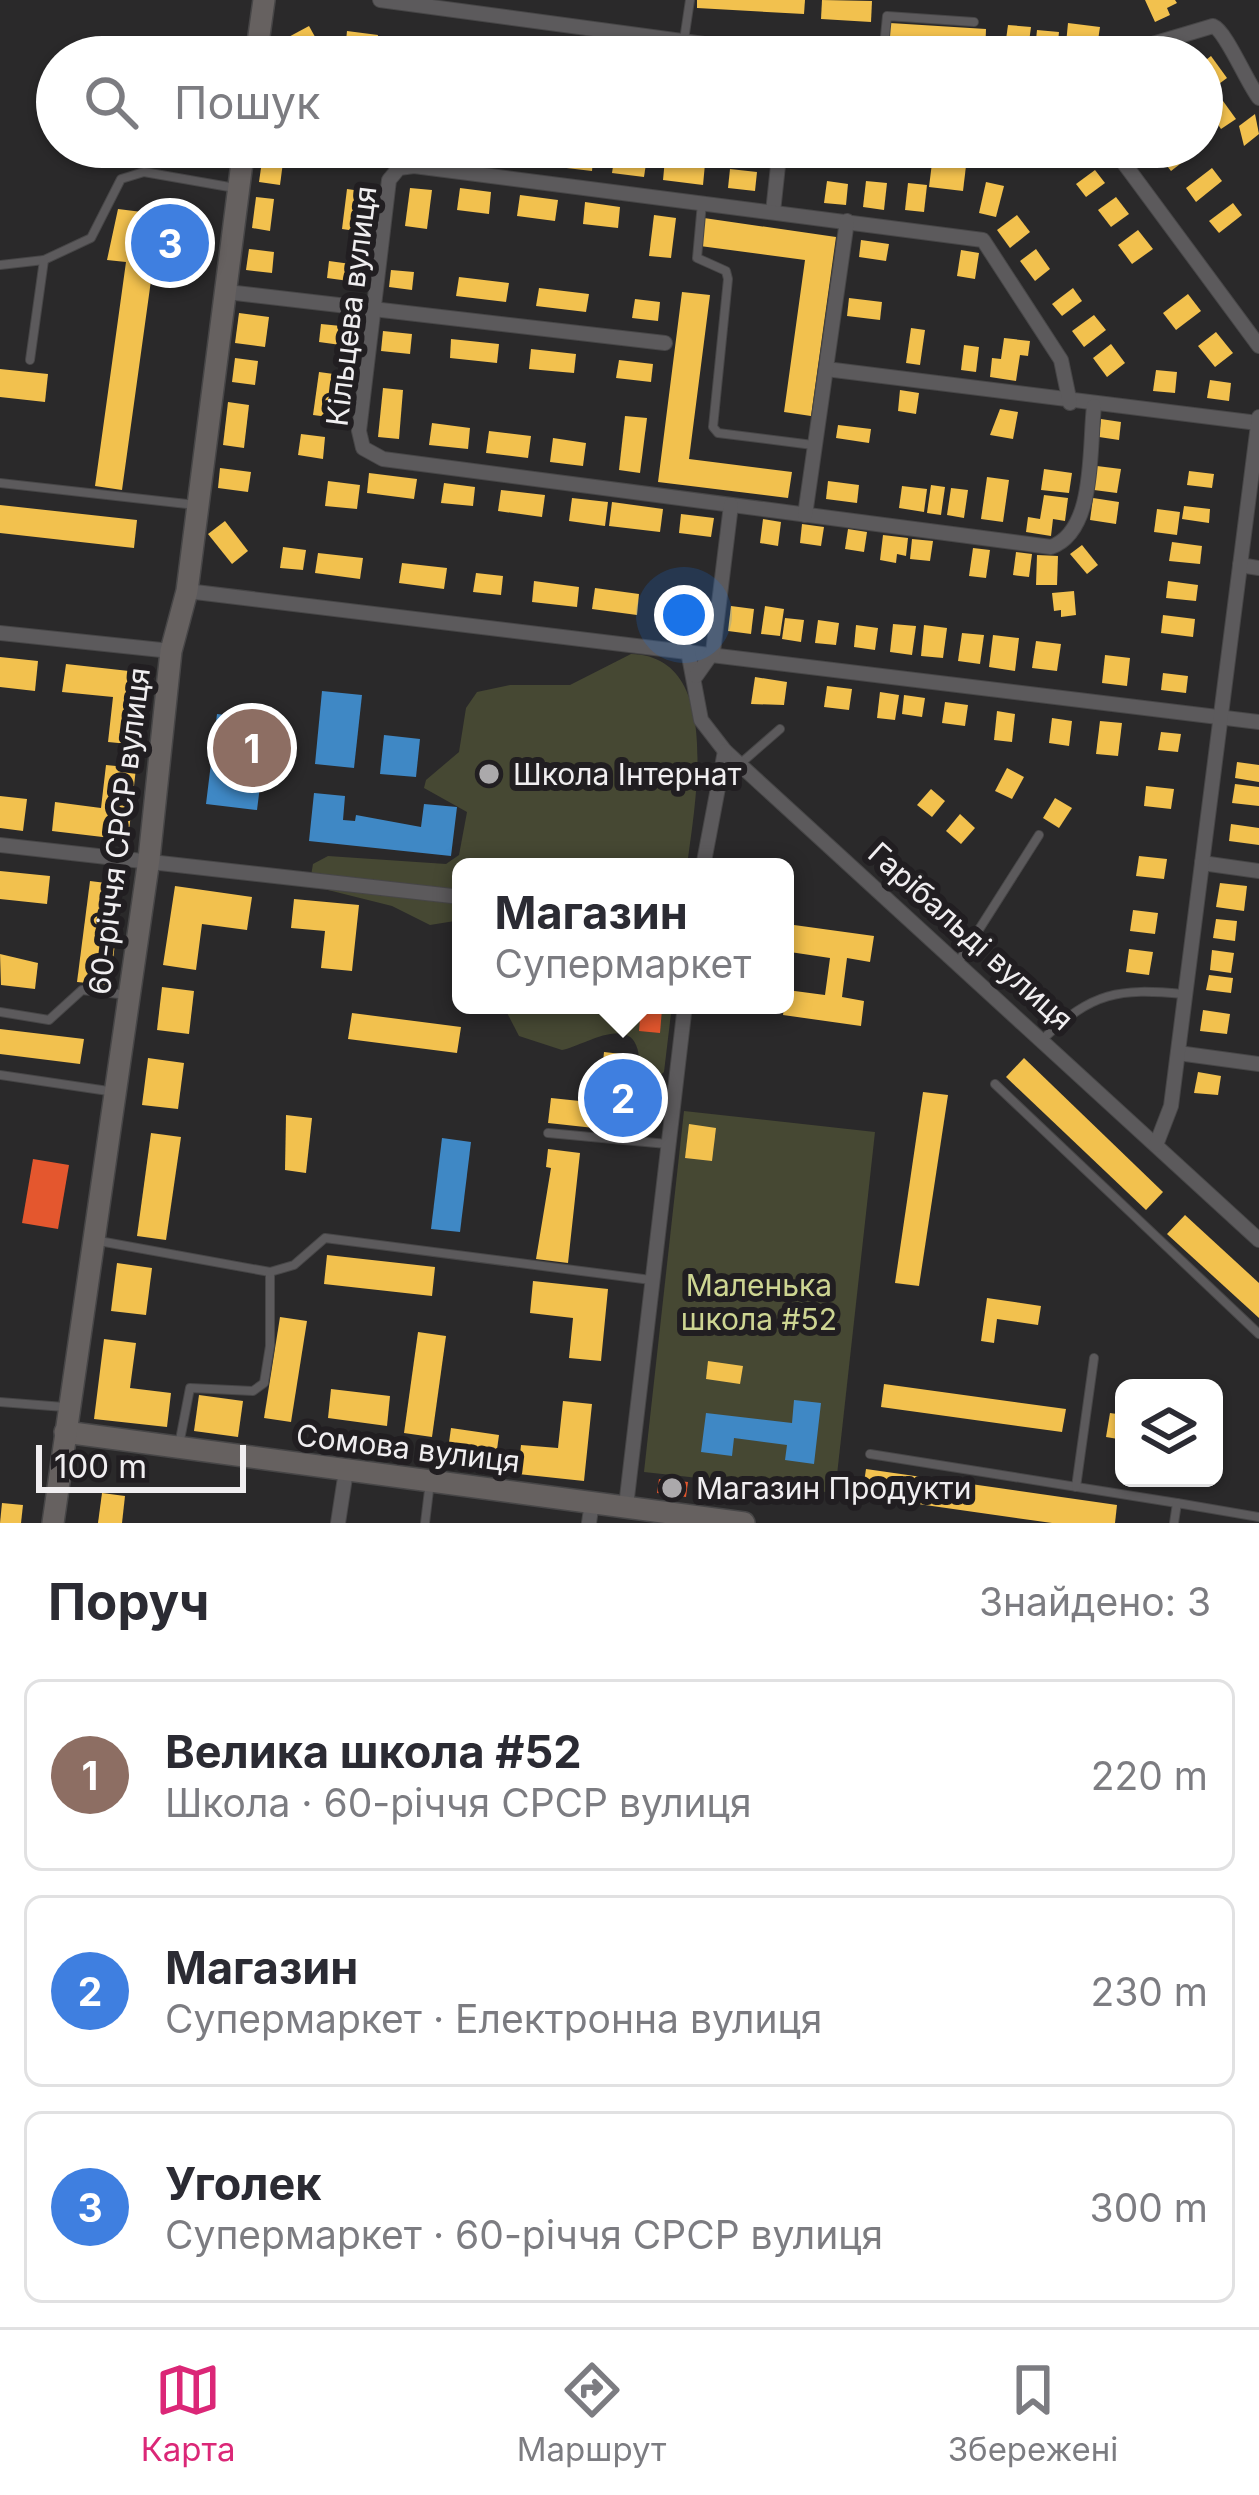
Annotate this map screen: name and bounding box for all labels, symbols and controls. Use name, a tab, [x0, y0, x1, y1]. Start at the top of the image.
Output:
search box	[36, 36, 1223, 168]
icon: search	[78, 69, 144, 135]
text: Пошук	[174, 75, 320, 130]
street label: Кільцева вулиця	[318, 184, 384, 428]
pin: 3	[131, 198, 209, 288]
your location	[654, 585, 714, 645]
street label: 60-річчя СРСР вулиця	[81, 665, 157, 997]
pin: 1	[213, 703, 291, 793]
place label: Школа Інтернат	[513, 756, 742, 792]
marker: Школа Інтернат	[476, 761, 502, 787]
street label: Гарібальді вулиця	[861, 835, 1081, 1037]
popup	[452, 858, 794, 1014]
text: Магазин	[495, 885, 688, 940]
text: Супермаркет	[495, 940, 751, 987]
pin: 2	[584, 1053, 662, 1143]
park label: Маленька школа #52	[681, 1267, 837, 1337]
map controls	[1115, 1379, 1223, 1487]
button: layers	[1115, 1379, 1223, 1487]
street label: Сомова вулиця	[294, 1416, 522, 1480]
scale bar	[36, 1439, 246, 1492]
text: 100 m	[54, 1446, 147, 1486]
place label: Магазин Продукти	[696, 1470, 971, 1506]
marker: Магазин Продукти	[659, 1475, 685, 1501]
text: Поруч	[48, 1571, 209, 1632]
text: Знайдено: 3	[979, 1578, 1211, 1625]
text: Велика школа #52	[165, 1724, 582, 1779]
text: 1	[82, 1752, 98, 1799]
text: 220 m	[1091, 1752, 1208, 1799]
text: Школа · 60-річчя СРСР вулиця	[165, 1779, 752, 1826]
text: Магазин	[165, 1940, 358, 1995]
text: 2	[78, 1968, 102, 2015]
text: 230 m	[1090, 1968, 1208, 2015]
text: Супермаркет · Електронна вулиця	[165, 1995, 822, 2042]
text: Уголек	[165, 2156, 322, 2211]
text: 3	[77, 2184, 103, 2231]
text: 300 m	[1090, 2184, 1208, 2231]
text: Супермаркет · 60-річчя СРСР вулиця	[165, 2211, 883, 2258]
tab: Карта	[141, 2357, 235, 2469]
tab: Маршрут	[517, 2357, 666, 2469]
tab: Збережені	[948, 2357, 1118, 2469]

